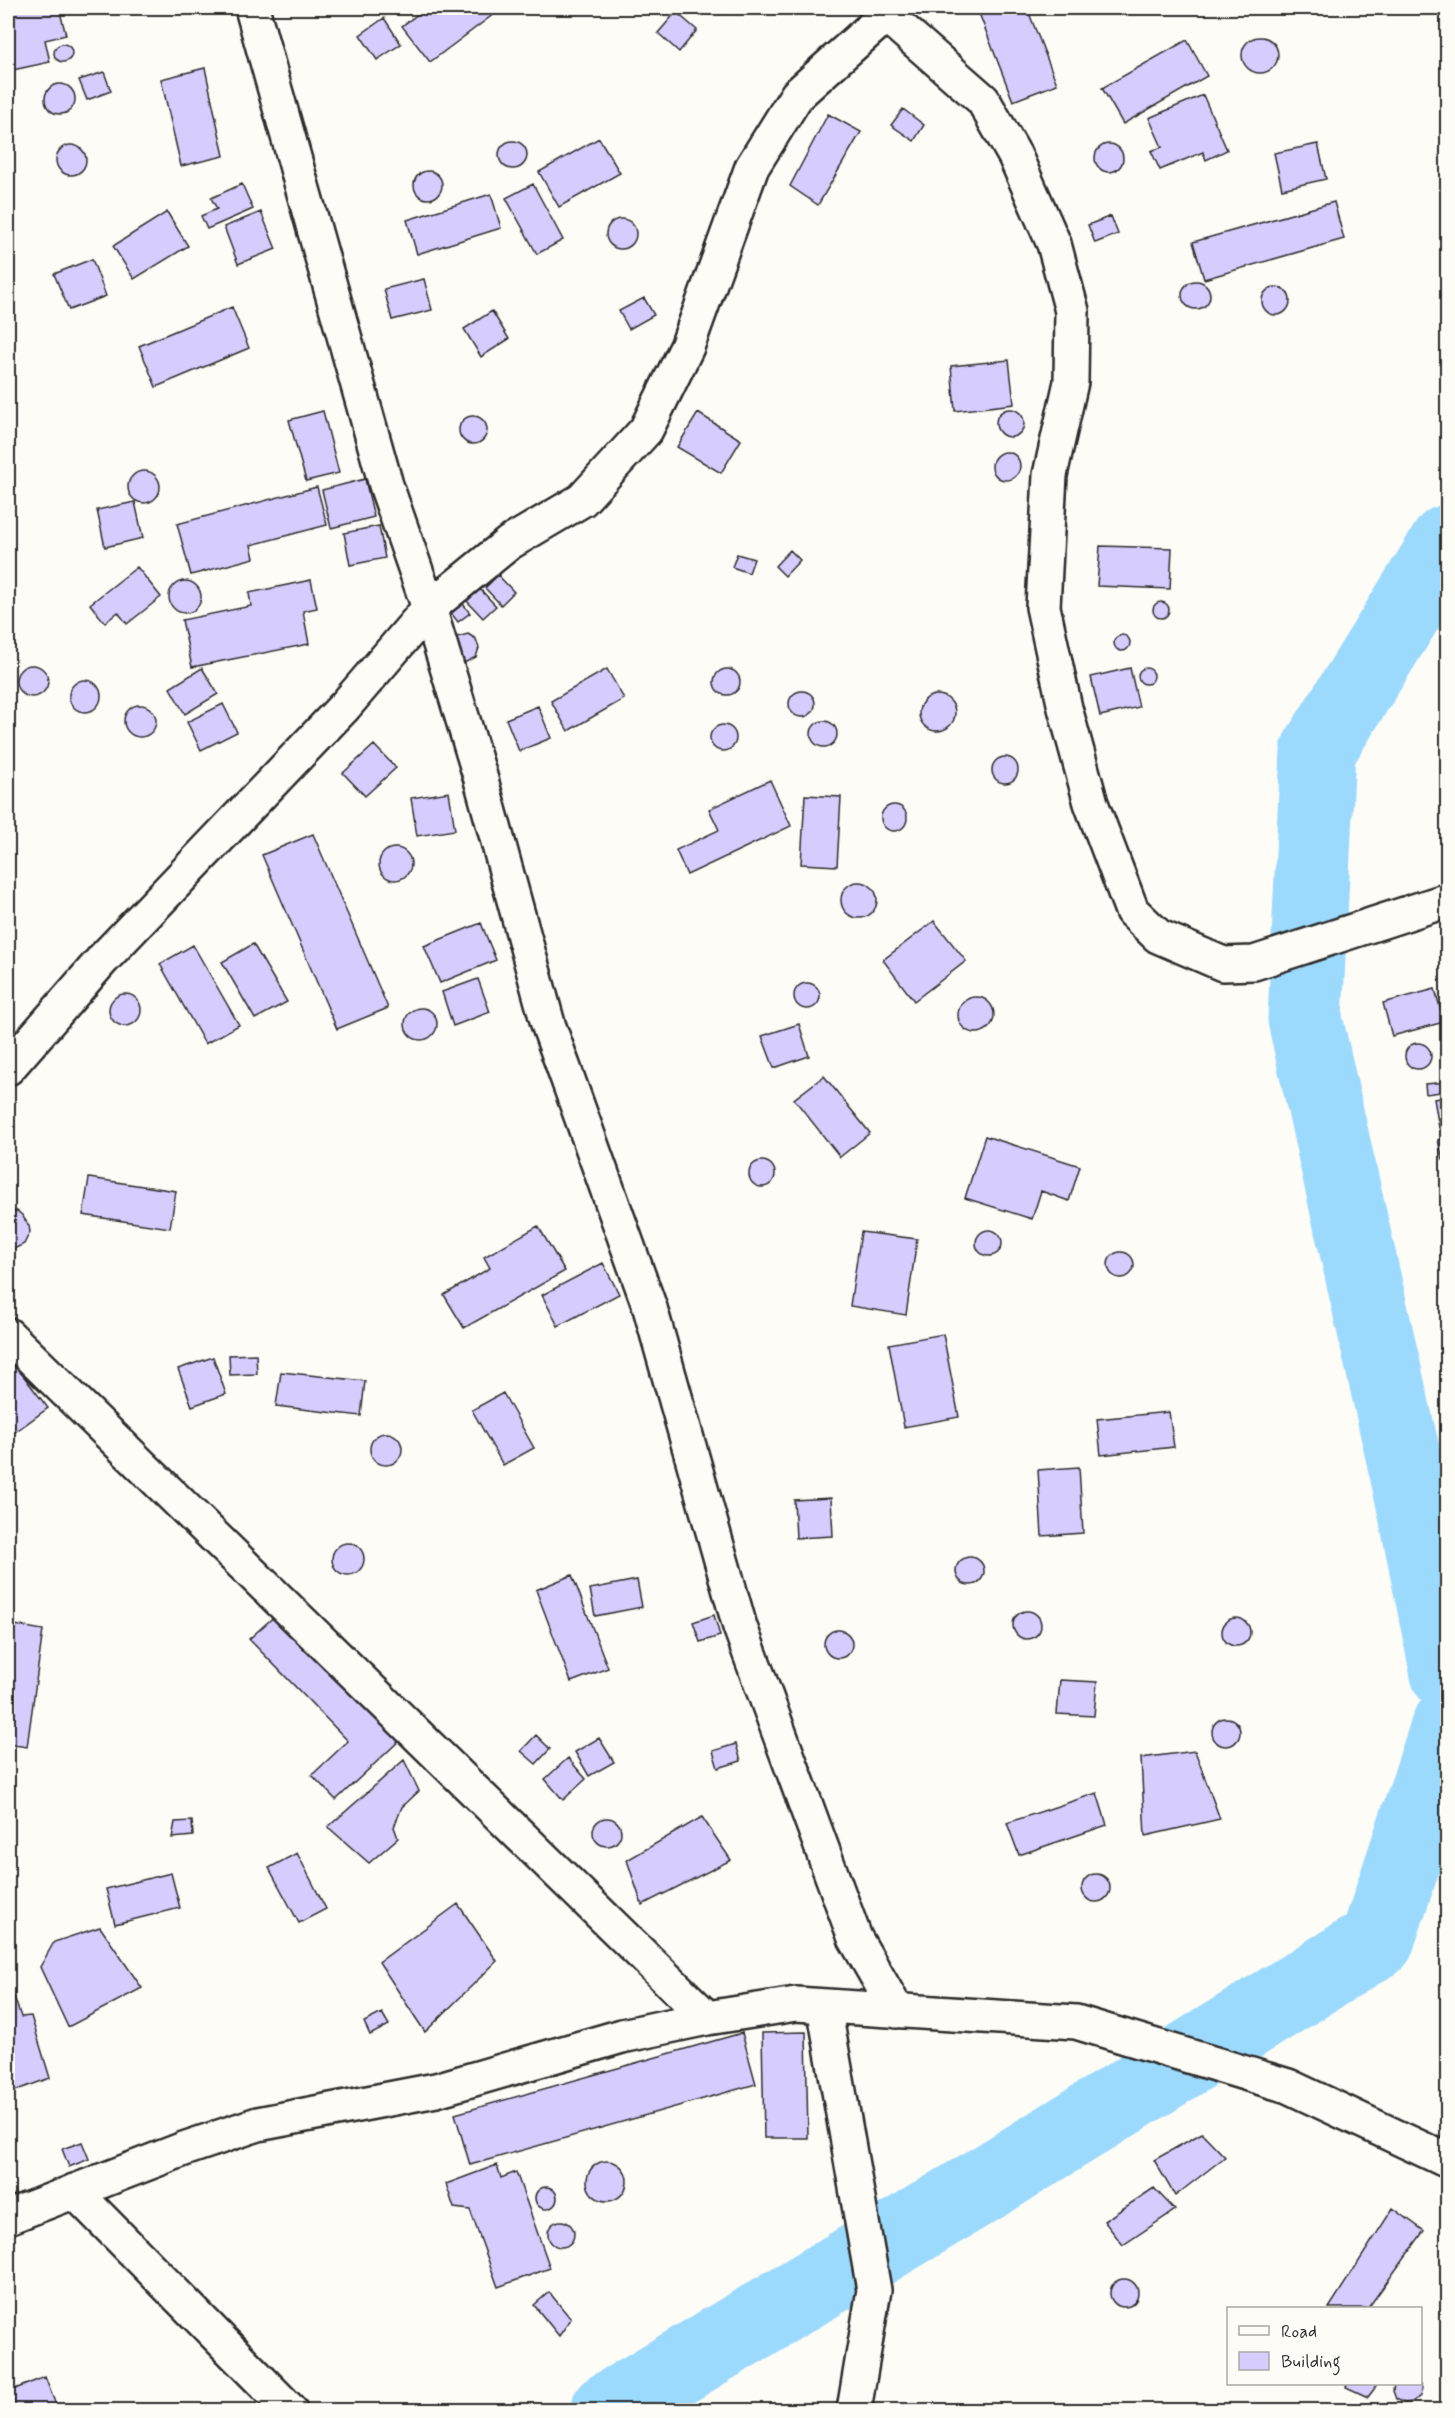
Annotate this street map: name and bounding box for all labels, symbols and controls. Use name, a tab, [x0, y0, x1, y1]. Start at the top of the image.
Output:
legend	[1227, 2307, 1422, 2385]
text: Road	[1281, 2320, 1317, 2344]
text: Building	[1281, 2350, 1341, 2376]

